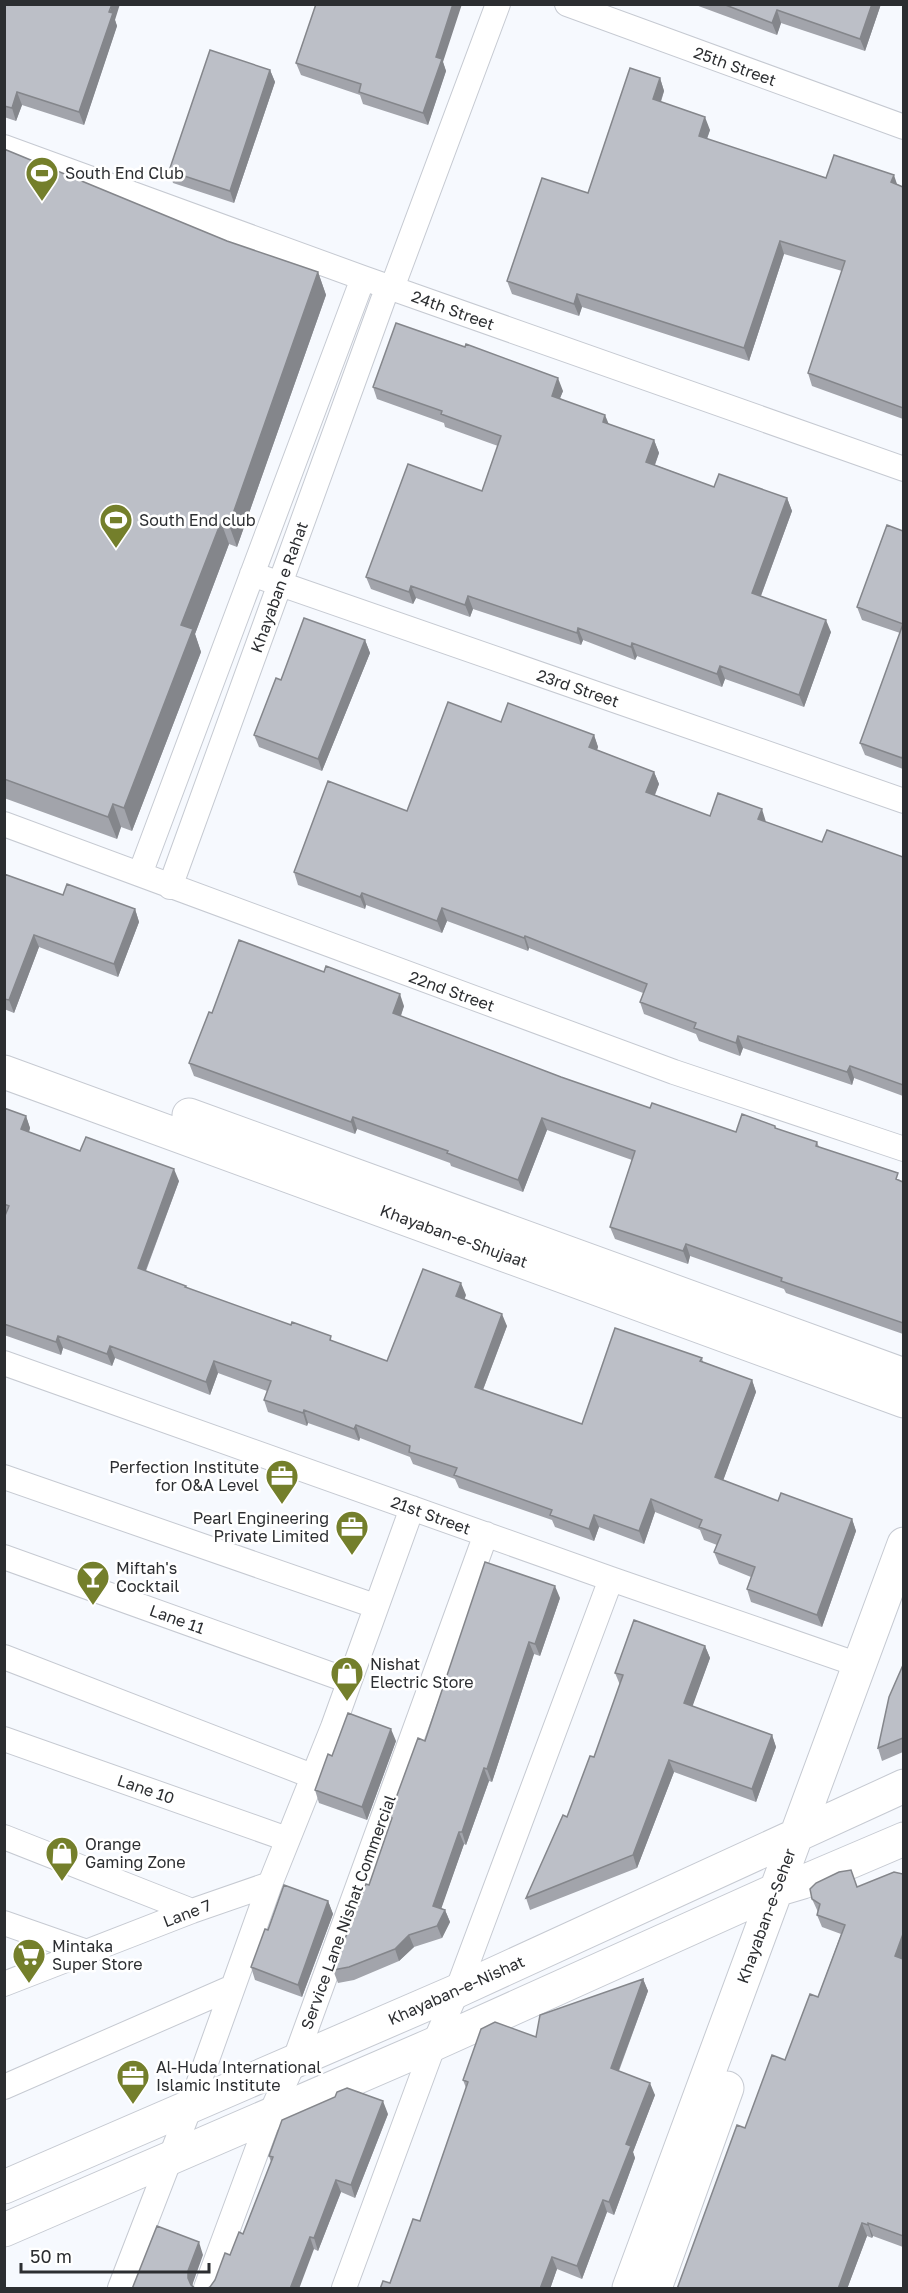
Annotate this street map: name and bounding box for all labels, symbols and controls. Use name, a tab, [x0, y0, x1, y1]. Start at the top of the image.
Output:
street label: 25th Street	[691, 42, 779, 90]
sports icon: South End Club	[24, 155, 60, 202]
place label: South End Club	[65, 163, 184, 183]
street label: 24th Street	[409, 286, 497, 334]
sports icon: South End club	[98, 502, 134, 549]
place label: South End club	[139, 510, 256, 530]
street label: Khayaban e Rahat	[246, 519, 312, 655]
street label: 23rd Street	[534, 665, 622, 711]
street label: 22nd Street	[406, 966, 498, 1016]
street label: Khayaban-e-Shujaat	[377, 1200, 531, 1272]
place label: Perfection Institute for O&A Level	[109, 1457, 259, 1495]
office icon: Perfection Institute for O&A Level	[264, 1458, 300, 1505]
street label: 21st Street	[388, 1491, 474, 1539]
place label: Pearl Engineering Private Limited	[193, 1508, 329, 1546]
office icon: Pearl Engineering Private Limited	[334, 1509, 370, 1556]
place label: Miftah's Cocktail	[116, 1558, 179, 1596]
bar icon: Miftah's Cocktail	[75, 1559, 111, 1606]
street label: Lane 11	[147, 1600, 207, 1638]
place label: Nishat Electric Store	[370, 1654, 474, 1692]
shop icon: Nishat Electric Store	[329, 1655, 365, 1702]
street label: Lane 10	[115, 1770, 177, 1808]
street label: Service Lane Nishat Commercial	[296, 1792, 400, 2032]
place label: Orange Gaming Zone	[85, 1834, 185, 1872]
shop icon: Orange Gaming Zone	[44, 1835, 80, 1882]
street label: Khayaban-e-Seher	[732, 1846, 800, 1986]
street label: Lane 7	[160, 1895, 214, 1931]
place label: Mintaka Super Store	[52, 1936, 143, 1974]
supermarket icon: Mintaka Super Store	[11, 1937, 47, 1984]
street label: Khayaban-e-Nishat	[385, 1951, 527, 2029]
place label: Al-Huda International Islamic Institute	[156, 2057, 321, 2095]
office icon: Al-Huda International Islamic Institute	[115, 2058, 151, 2105]
scale bar	[21, 2236, 208, 2274]
text: 50 m	[30, 2245, 72, 2267]

